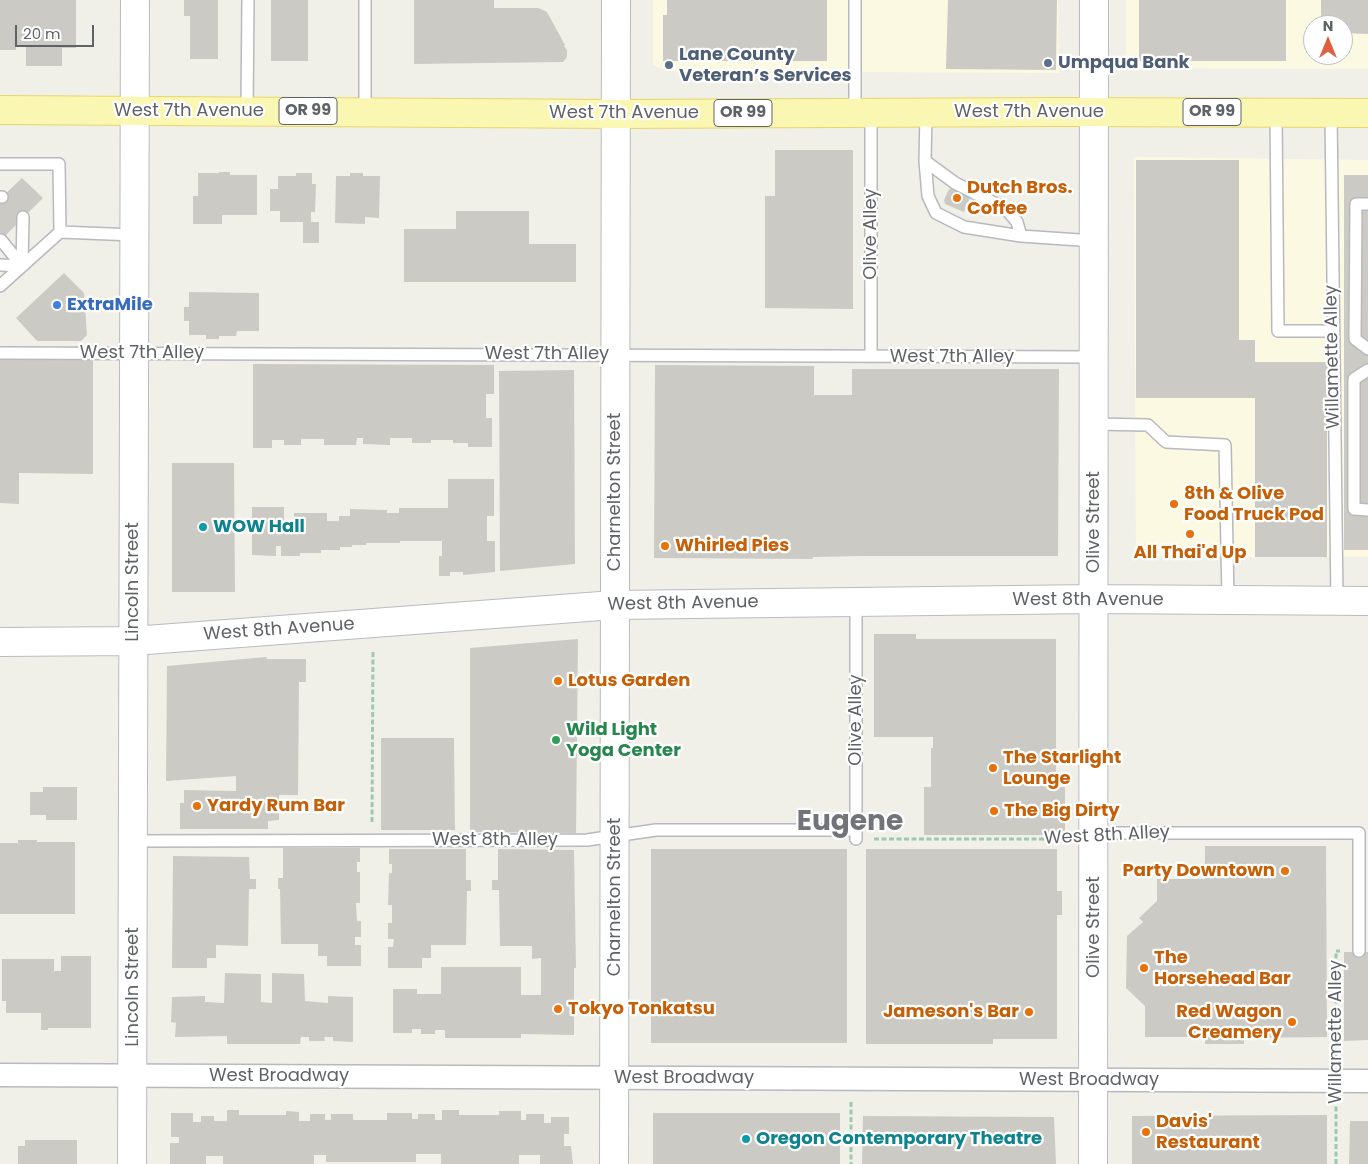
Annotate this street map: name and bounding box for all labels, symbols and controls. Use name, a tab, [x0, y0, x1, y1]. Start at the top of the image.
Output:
scale bar	[18, 15, 96, 47]
north arrow	[1303, 15, 1353, 65]
text: N	[1323, 16, 1333, 36]
text: 20 m	[23, 23, 61, 44]
place label: Lane County Veteran’s Services	[679, 44, 852, 86]
place label: Umpqua Bank	[1058, 52, 1190, 74]
marker: Umpqua Bank	[1042, 57, 1054, 69]
marker: Lane County Veteran’s Services	[663, 59, 675, 71]
road number: OR 99	[279, 98, 337, 124]
road number: OR 99	[1183, 98, 1241, 125]
street label: West 7th Avenue	[114, 100, 264, 122]
road number: OR 99	[714, 100, 772, 126]
street label: West 7th Avenue	[954, 101, 1104, 123]
street label: West 7th Avenue	[549, 102, 699, 124]
place label: Dutch Bros. Coffee	[967, 177, 1073, 220]
street label: Olive Alley	[860, 188, 882, 280]
marker: Dutch Bros. Coffee	[951, 192, 963, 204]
street label: Willamette Alley	[1321, 285, 1345, 429]
place label: ExtraMile	[67, 294, 153, 316]
marker: ExtraMile	[51, 299, 63, 311]
street label: West 7th Alley	[80, 342, 204, 364]
street label: West 7th Alley	[485, 343, 609, 365]
street label: West 7th Alley	[890, 346, 1014, 368]
street label: Charnelton Street	[604, 413, 626, 571]
street label: Olive Street	[1083, 471, 1105, 573]
place label: 8th & Olive Food Truck Pod	[1184, 483, 1324, 526]
marker: 8th & Olive Food Truck Pod	[1168, 498, 1180, 510]
place label: WOW Hall	[213, 516, 305, 538]
marker: WOW Hall	[197, 521, 209, 533]
street label: Lincoln Street	[122, 522, 144, 642]
marker: All Thai'd Up	[1184, 528, 1196, 540]
place label: Whirled Pies	[675, 535, 789, 557]
marker: Whirled Pies	[659, 540, 671, 552]
place label: All Thai'd Up	[1134, 542, 1246, 564]
street label: West 8th Avenue	[1012, 589, 1164, 611]
street label: West 8th Avenue	[607, 592, 759, 616]
street label: West 8th Avenue	[203, 614, 355, 646]
place label: Lotus Garden	[568, 670, 690, 692]
street label: Olive Alley	[845, 674, 867, 766]
marker: Lotus Garden	[552, 675, 564, 687]
place label: Wild Light Yoga Center	[566, 719, 681, 762]
marker: Wild Light Yoga Center	[550, 734, 562, 746]
place label: The Starlight Lounge	[1003, 747, 1121, 790]
marker: The Starlight Lounge	[987, 762, 999, 774]
place label: Yardy Rum Bar	[207, 795, 345, 817]
marker: Yardy Rum Bar	[191, 800, 203, 812]
place label: The Big Dirty	[1004, 800, 1120, 822]
marker: The Big Dirty	[988, 805, 1000, 817]
district label: Eugene	[797, 806, 903, 840]
street label: Charnelton Street	[604, 818, 626, 976]
street label: West 8th Alley	[1044, 822, 1170, 850]
street label: West 8th Alley	[432, 829, 558, 851]
place label: Party Downtown	[1123, 860, 1275, 882]
marker: Party Downtown	[1279, 865, 1291, 877]
street label: Olive Street	[1083, 876, 1105, 978]
street label: Lincoln Street	[122, 927, 144, 1047]
place label: The Horsehead Bar	[1154, 947, 1291, 990]
street label: Willamette Alley	[1325, 960, 1347, 1104]
marker: The Horsehead Bar	[1138, 962, 1150, 974]
place label: Tokyo Tonkatsu	[568, 998, 715, 1020]
place label: Jameson's Bar	[883, 1001, 1019, 1023]
place label: Red Wagon Creamery	[1176, 1001, 1282, 1044]
marker: Tokyo Tonkatsu	[552, 1003, 564, 1015]
marker: Jameson's Bar	[1023, 1006, 1035, 1018]
marker: Red Wagon Creamery	[1286, 1016, 1298, 1028]
street label: West Broadway	[209, 1065, 349, 1087]
street label: West Broadway	[614, 1067, 754, 1089]
street label: West Broadway	[1019, 1069, 1159, 1091]
place label: Davis' Restaurant	[1156, 1111, 1260, 1154]
marker: Davis' Restaurant	[1140, 1126, 1152, 1138]
place label: Oregon Contemporary Theatre	[756, 1128, 1042, 1150]
marker: Oregon Contemporary Theatre	[740, 1133, 752, 1145]

